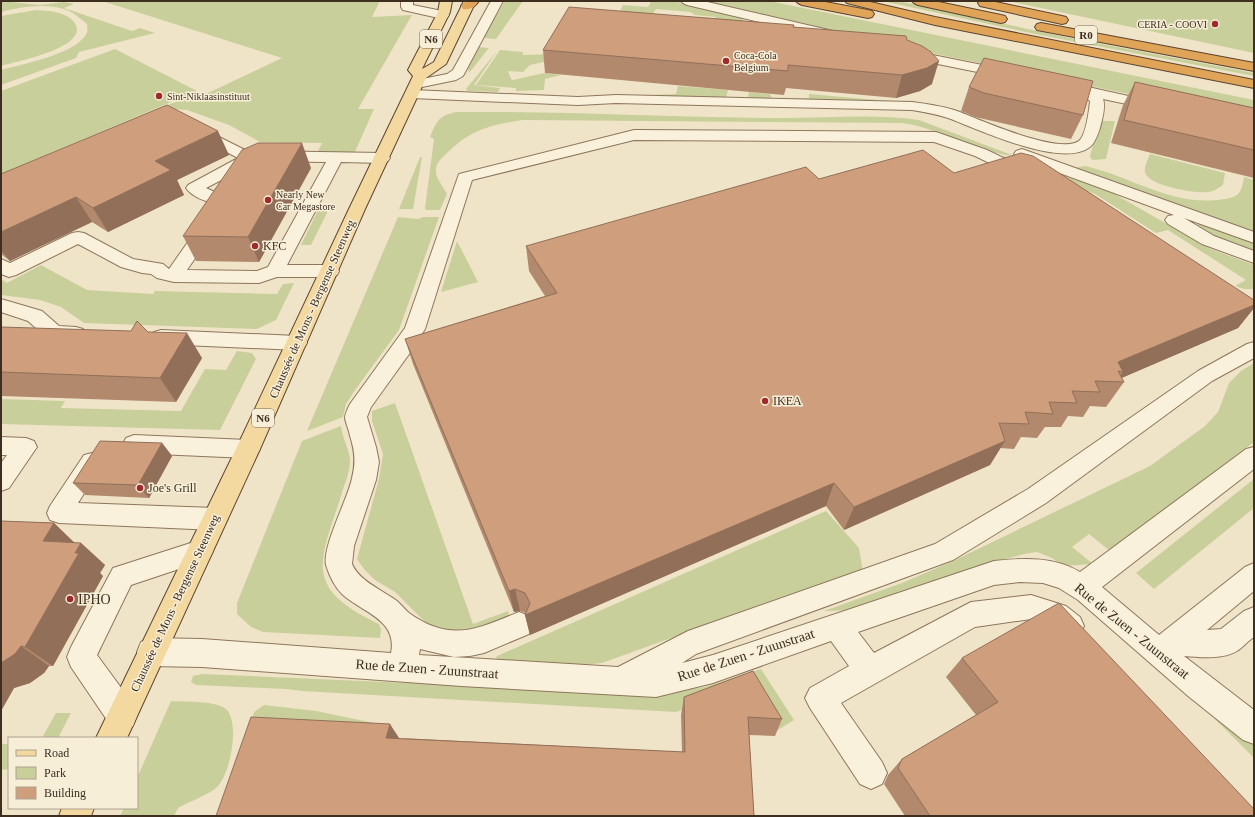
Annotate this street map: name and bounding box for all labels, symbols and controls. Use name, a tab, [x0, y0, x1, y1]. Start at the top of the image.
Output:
place label: CERIA - COOVI	[1138, 19, 1207, 30]
marker: CERIA - COOVI	[1210, 19, 1220, 29]
road number: R0	[1075, 26, 1097, 44]
road number: N6	[420, 30, 442, 48]
place label: Coca-Cola Belgium	[734, 50, 777, 73]
marker: Coca-Cola Belgium	[721, 56, 731, 66]
marker: Sint-Niklaasinstituut	[154, 91, 164, 101]
place label: Sint-Niklaasinstituut	[167, 91, 250, 102]
place label: Nearly New Car Megastore	[276, 189, 336, 212]
marker: Nearly New Car Megastore	[263, 195, 273, 205]
street label: Chaussée de Mons - Bergense Steenweg	[266, 218, 358, 400]
place label: KFC	[263, 239, 286, 253]
marker: KFC	[250, 241, 260, 251]
place label: IKEA	[773, 394, 802, 408]
marker: IKEA	[760, 396, 770, 406]
road number: N6	[252, 409, 274, 427]
place label: Joe's Grill	[148, 481, 197, 495]
marker: Joe's Grill	[135, 483, 145, 493]
street label: Chaussée de Mons - Bergense Steenweg	[128, 512, 222, 694]
street label: Rue de Zuen - Zuunstraat	[1072, 580, 1192, 682]
place label: IPHO	[78, 592, 111, 607]
marker: IPHO	[65, 594, 75, 604]
street label: Rue de Zuen - Zuunstraat	[676, 626, 816, 684]
street label: Rue de Zuen - Zuunstraat	[355, 657, 499, 681]
legend	[8, 737, 138, 809]
text: Road	[44, 746, 69, 760]
text: Park	[44, 766, 66, 780]
text: Building	[44, 786, 86, 800]

